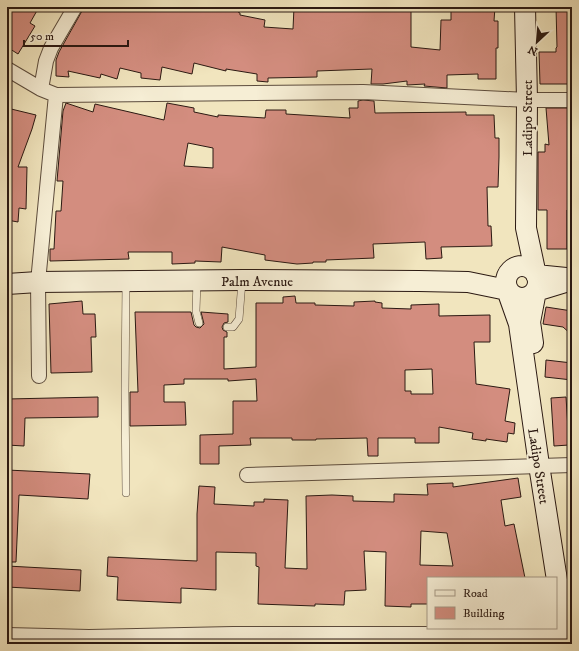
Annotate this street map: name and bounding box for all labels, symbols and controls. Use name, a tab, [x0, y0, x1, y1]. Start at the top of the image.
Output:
scale bar	[24, 22, 128, 48]
north arrow	[517, 22, 557, 62]
text: 50 m	[30, 29, 54, 44]
text: N	[526, 42, 540, 58]
street label: Ladipo Street	[519, 79, 537, 156]
street label: Palm Avenue	[221, 273, 293, 291]
street label: Ladipo Street	[523, 427, 553, 506]
legend	[427, 577, 557, 629]
text: Road	[463, 586, 488, 601]
text: Building	[463, 606, 504, 621]

